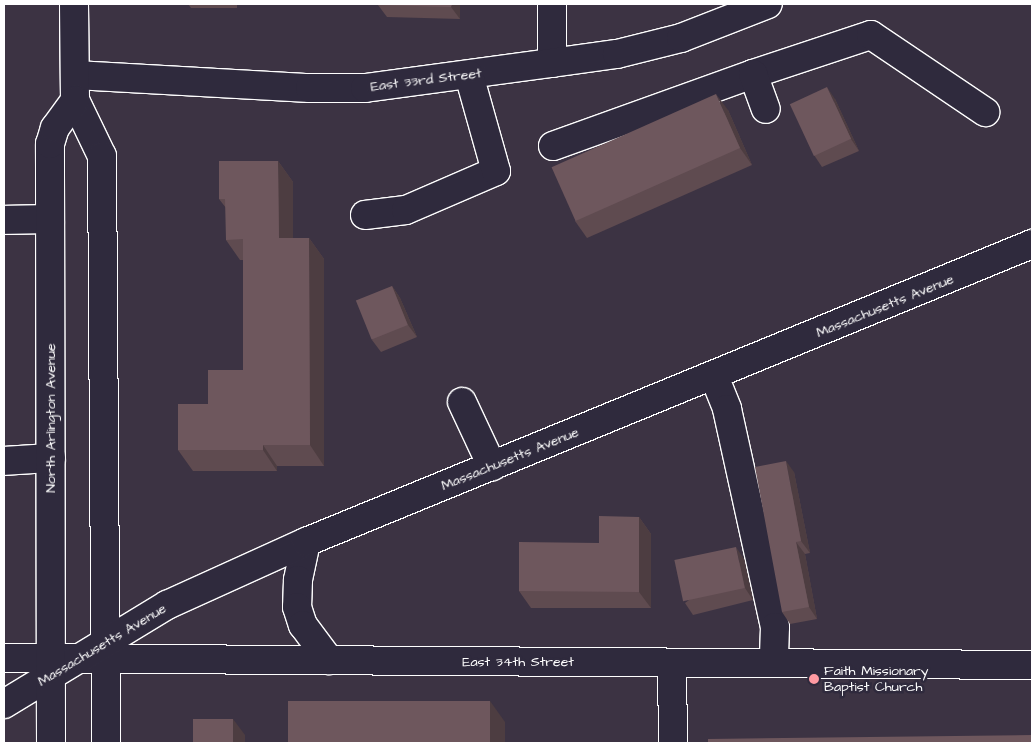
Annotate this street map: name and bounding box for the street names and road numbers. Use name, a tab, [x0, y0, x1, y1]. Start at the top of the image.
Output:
street label: East 33rd Street	[370, 65, 482, 95]
street label: Massachusetts Avenue	[814, 271, 956, 341]
street label: North Arlington Avenue	[43, 343, 59, 493]
street label: Massachusetts Avenue	[439, 424, 581, 494]
street label: Massachusetts Avenue	[35, 600, 169, 690]
street label: East 34th Street	[462, 654, 574, 670]

